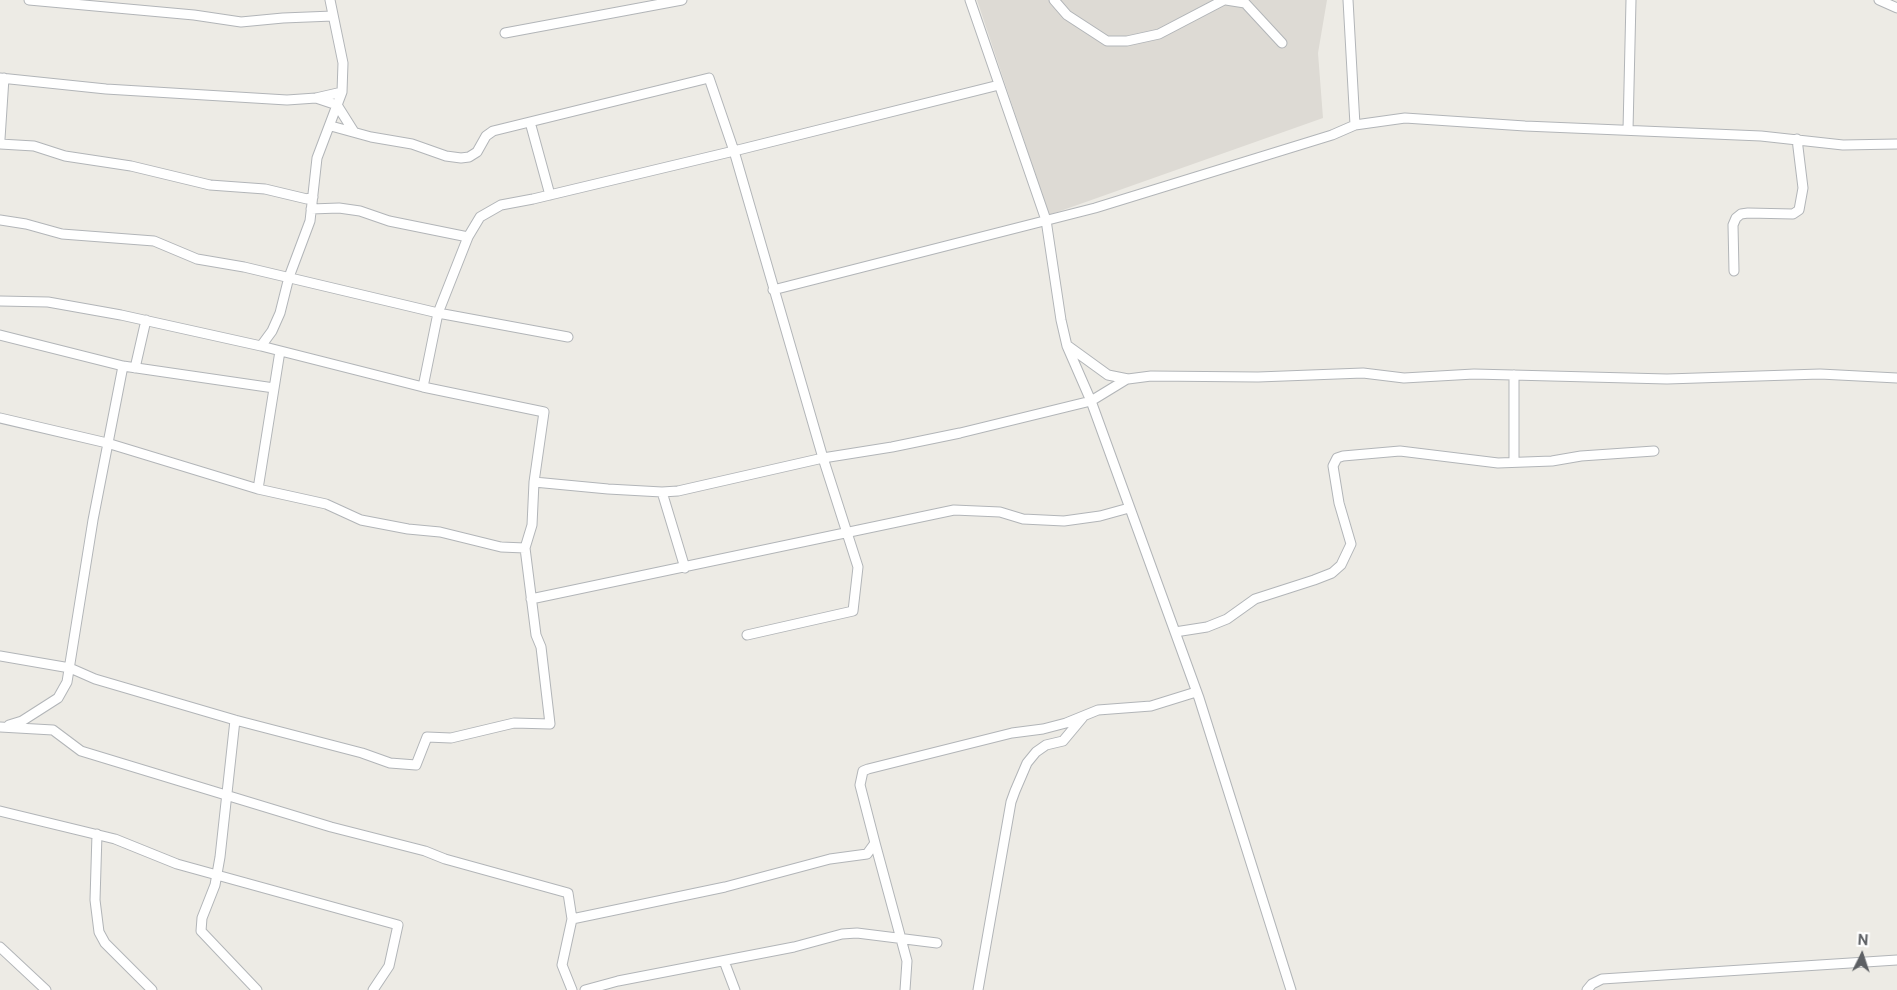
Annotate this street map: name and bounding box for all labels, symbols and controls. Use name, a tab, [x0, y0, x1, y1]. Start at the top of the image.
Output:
north arrow	[1837, 930, 1887, 980]
text: N	[1857, 932, 1869, 948]

